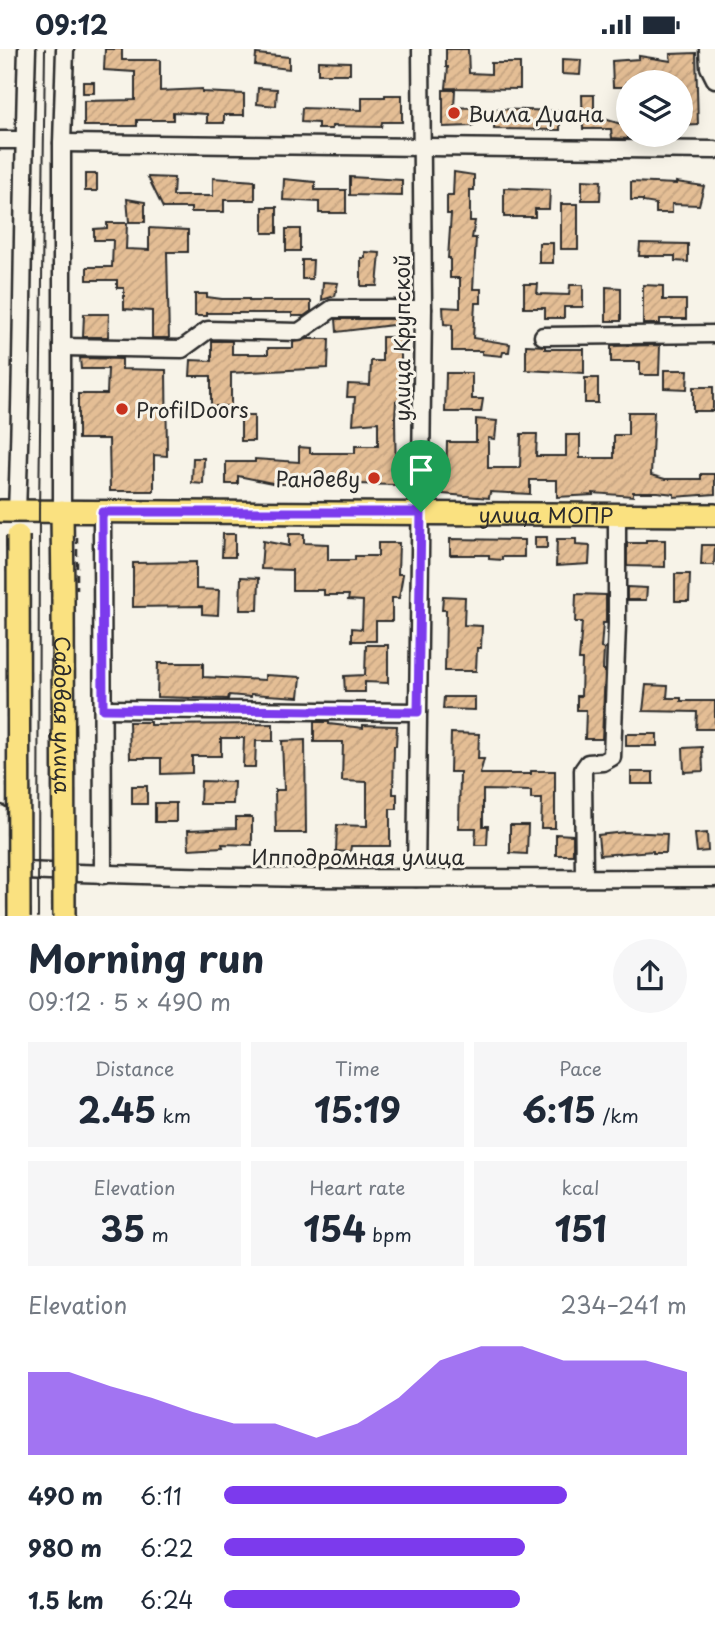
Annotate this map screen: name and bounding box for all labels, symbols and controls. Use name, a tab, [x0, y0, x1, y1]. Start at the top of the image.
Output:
text: 09:12	[35, 5, 108, 44]
map controls	[616, 70, 693, 147]
button: layers	[616, 70, 693, 147]
place label: Вилла Диана	[468, 97, 605, 129]
marker: Вилла Диана	[446, 105, 462, 121]
street label: улица Крупской	[385, 254, 417, 422]
place label: ProfilDoors	[136, 393, 248, 425]
marker: ProfilDoors	[114, 401, 130, 417]
pin	[391, 440, 451, 512]
icon: arrive	[402, 451, 440, 489]
place label: Рандеву	[275, 462, 360, 494]
marker: Рандеву	[366, 470, 382, 486]
street label: улица МОПР	[479, 498, 613, 530]
street label: Садовая улица	[47, 636, 80, 795]
street label: Ипподромная улица	[252, 840, 465, 872]
text: Morning run	[28, 929, 264, 986]
button: share	[613, 939, 687, 1013]
text: 09:12 · 5 × 490 m	[28, 984, 231, 1019]
text: Distance	[95, 1054, 174, 1082]
text: Time	[335, 1054, 380, 1082]
text: Pace	[559, 1054, 602, 1082]
text: 2.45	[78, 1082, 156, 1135]
text: 15:19	[314, 1082, 401, 1135]
text: 6:15	[522, 1082, 596, 1135]
text: km	[156, 1101, 191, 1129]
text: /km	[596, 1101, 639, 1129]
text: Elevation	[94, 1173, 175, 1201]
text: Heart rate	[310, 1173, 405, 1201]
text: kcal	[562, 1173, 599, 1201]
text: 35	[100, 1201, 145, 1254]
text: 154	[303, 1201, 366, 1254]
text: 151	[554, 1201, 607, 1254]
text: m	[145, 1220, 169, 1248]
text: bpm	[366, 1220, 412, 1248]
text: Elevation	[28, 1287, 127, 1322]
text: 234–241 m	[560, 1287, 687, 1322]
text: 490 m	[28, 1478, 103, 1513]
text: 6:11	[140, 1478, 182, 1513]
text: 980 m	[28, 1530, 102, 1565]
text: 6:22	[140, 1530, 194, 1565]
text: 1.5 km	[28, 1582, 104, 1617]
text: 6:24	[140, 1582, 194, 1617]

